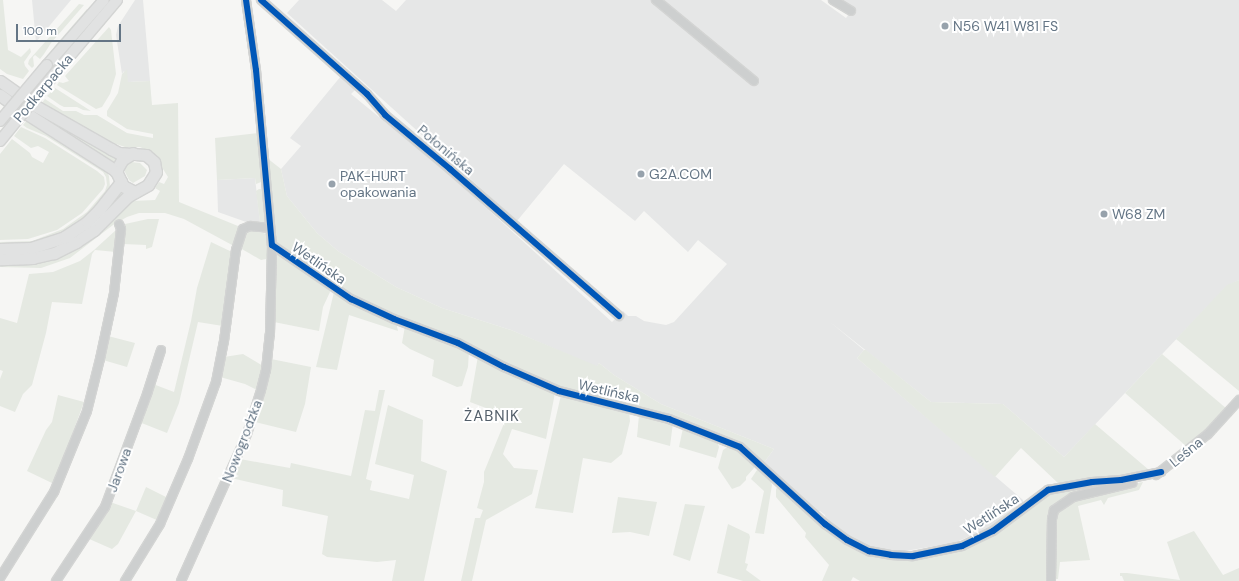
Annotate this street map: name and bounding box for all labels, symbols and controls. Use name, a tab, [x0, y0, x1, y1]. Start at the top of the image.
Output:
scale bar	[18, 16, 123, 42]
place label: N56 W41 W81 FS	[953, 18, 1058, 34]
marker: N56 W41 W81 FS	[940, 21, 950, 31]
text: 100 m	[23, 23, 57, 39]
street label: Podkarpacka	[10, 51, 76, 125]
street label: Połonińska	[414, 121, 478, 179]
place label: G2A.COM	[649, 166, 712, 182]
place label: PAK-HURT opakowania	[340, 168, 416, 200]
marker: G2A.COM	[636, 169, 646, 179]
marker: PAK-HURT opakowania	[327, 179, 337, 189]
place label: W68 ZM	[1112, 206, 1165, 222]
marker: W68 ZM	[1099, 209, 1109, 219]
street label: Wetlińska	[289, 238, 349, 288]
street label: Wetlińska	[577, 376, 641, 406]
street label: Nowogrodzka	[219, 397, 265, 485]
district label: ŻABNIK	[464, 408, 520, 426]
street label: Leśna	[1166, 434, 1206, 470]
street label: Jarowa	[103, 446, 135, 494]
street label: Wetlińska	[960, 490, 1022, 538]

